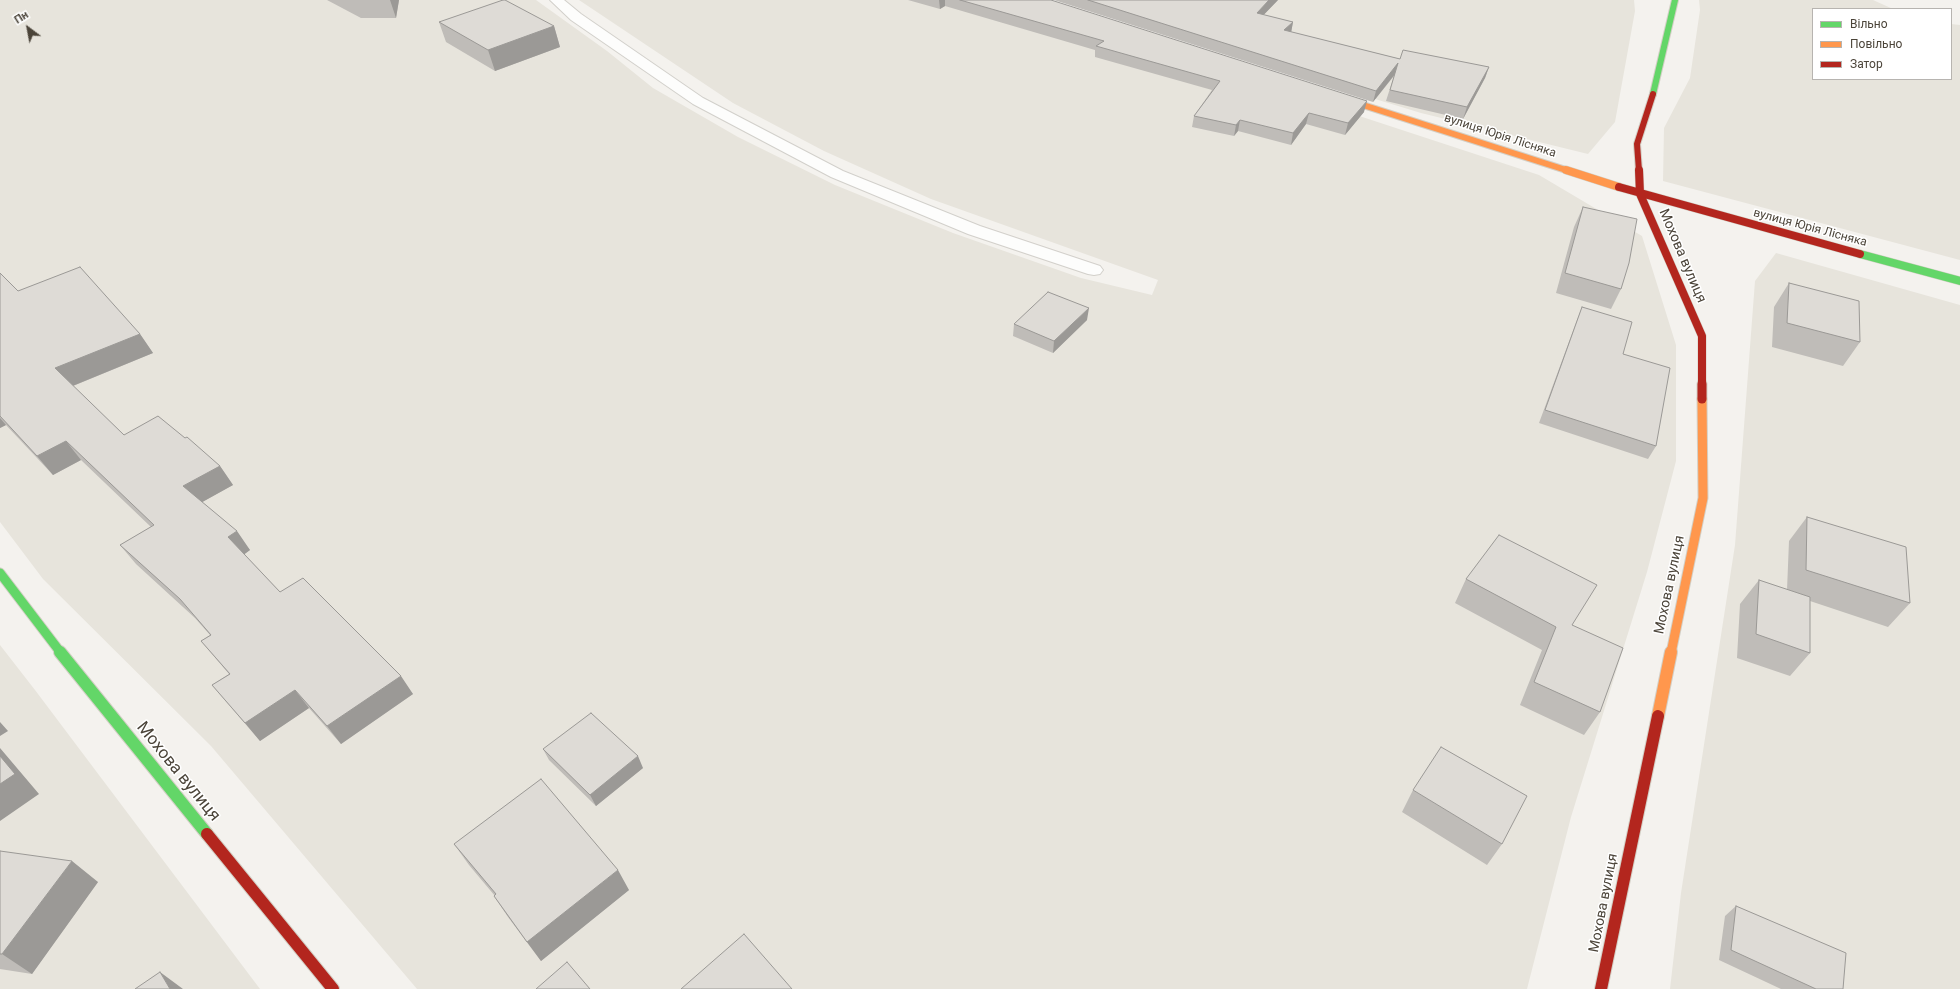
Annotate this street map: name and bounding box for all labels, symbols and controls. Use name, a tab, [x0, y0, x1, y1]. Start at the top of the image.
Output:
north arrow	[8, 8, 48, 48]
text: Пн	[12, 8, 31, 27]
legend	[1812, 8, 1952, 80]
text: Вільно	[1850, 17, 1888, 31]
text: Повільно	[1850, 37, 1902, 51]
text: Затор	[1850, 57, 1883, 71]
street label: вулиця Юрія Лісняка	[1442, 111, 1558, 161]
street label: Мохова вулиця	[1655, 206, 1709, 306]
street label: вулиця Юрія Лісняка	[1752, 206, 1868, 250]
street label: Мохова вулиця	[1651, 534, 1689, 636]
street label: Мохова вулиця	[132, 718, 224, 826]
street label: Мохова вулиця	[1586, 852, 1622, 954]

